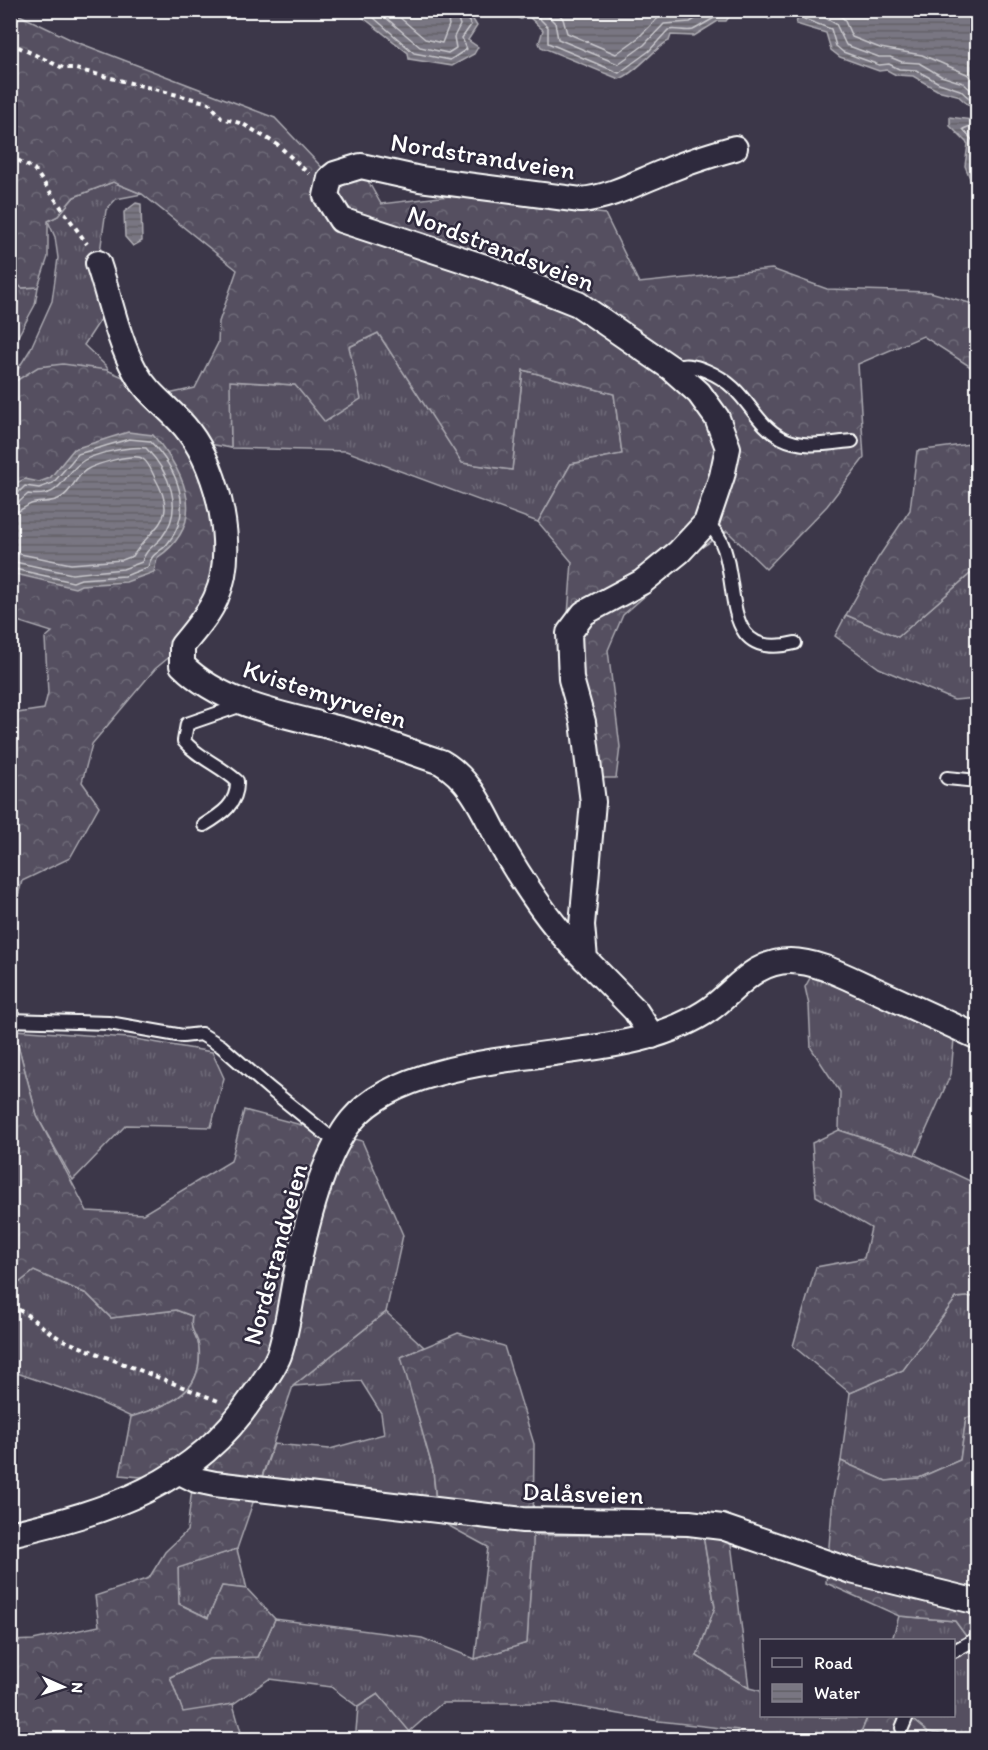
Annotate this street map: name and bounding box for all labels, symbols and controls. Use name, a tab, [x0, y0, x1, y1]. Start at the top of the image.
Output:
street label: Nordstrandveien	[388, 126, 578, 186]
street label: Nordstrandsveien	[403, 198, 599, 299]
street label: Kvistemyrveien	[239, 652, 411, 736]
street label: Nordstrandveien	[235, 1160, 315, 1348]
street label: Dalåsveien	[522, 1475, 644, 1511]
legend	[760, 1639, 955, 1717]
text: Road	[814, 1652, 853, 1674]
north arrow	[33, 1657, 93, 1717]
text: N	[68, 1682, 87, 1694]
text: Water	[814, 1682, 860, 1704]

